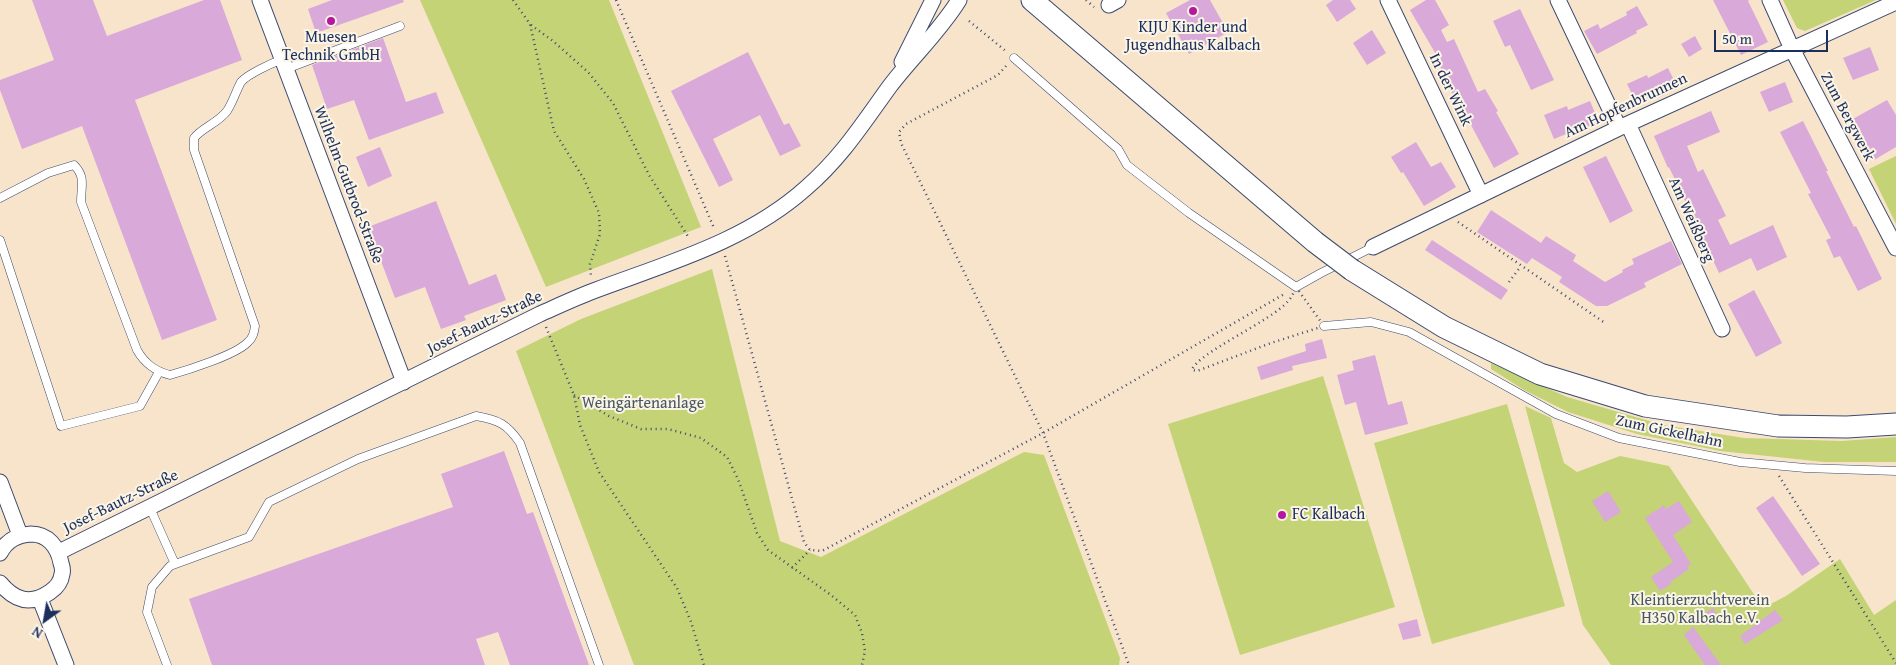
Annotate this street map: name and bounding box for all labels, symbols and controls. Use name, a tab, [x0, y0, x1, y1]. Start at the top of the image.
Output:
marker: KIJU Kinder und Jugendhaus Kalbach	[1187, 5, 1199, 17]
marker: Muesen Technik GmbH	[325, 15, 337, 27]
place label: KIJU Kinder und Jugendhaus Kalbach	[1126, 18, 1260, 56]
scale bar	[1716, 20, 1830, 52]
place label: Muesen Technik GmbH	[282, 28, 380, 66]
text: 50 m	[1722, 28, 1752, 49]
street label: In der Wink	[1424, 50, 1476, 130]
street label: Am Hopfenbrunnen	[1562, 69, 1690, 143]
street label: Zum Bergwerk	[1815, 69, 1879, 165]
street label: Wilhelm-Gutbrod-Straße	[309, 104, 387, 266]
street label: Am Weißberg	[1664, 175, 1718, 265]
street label: Josef-Bautz-Straße	[424, 287, 546, 359]
park label: Weingärtenanlage	[582, 394, 704, 414]
street label: Zum Gickelhahn	[1614, 411, 1724, 453]
street label: Josef-Bautz-Straße	[60, 466, 182, 538]
place label: FC Kalbach	[1292, 505, 1365, 525]
marker: FC Kalbach	[1276, 509, 1288, 521]
park label: Kleintierzuchtverein H350 Kalbach e.V.	[1631, 591, 1769, 629]
north arrow	[20, 595, 70, 645]
text: N	[28, 622, 46, 644]

